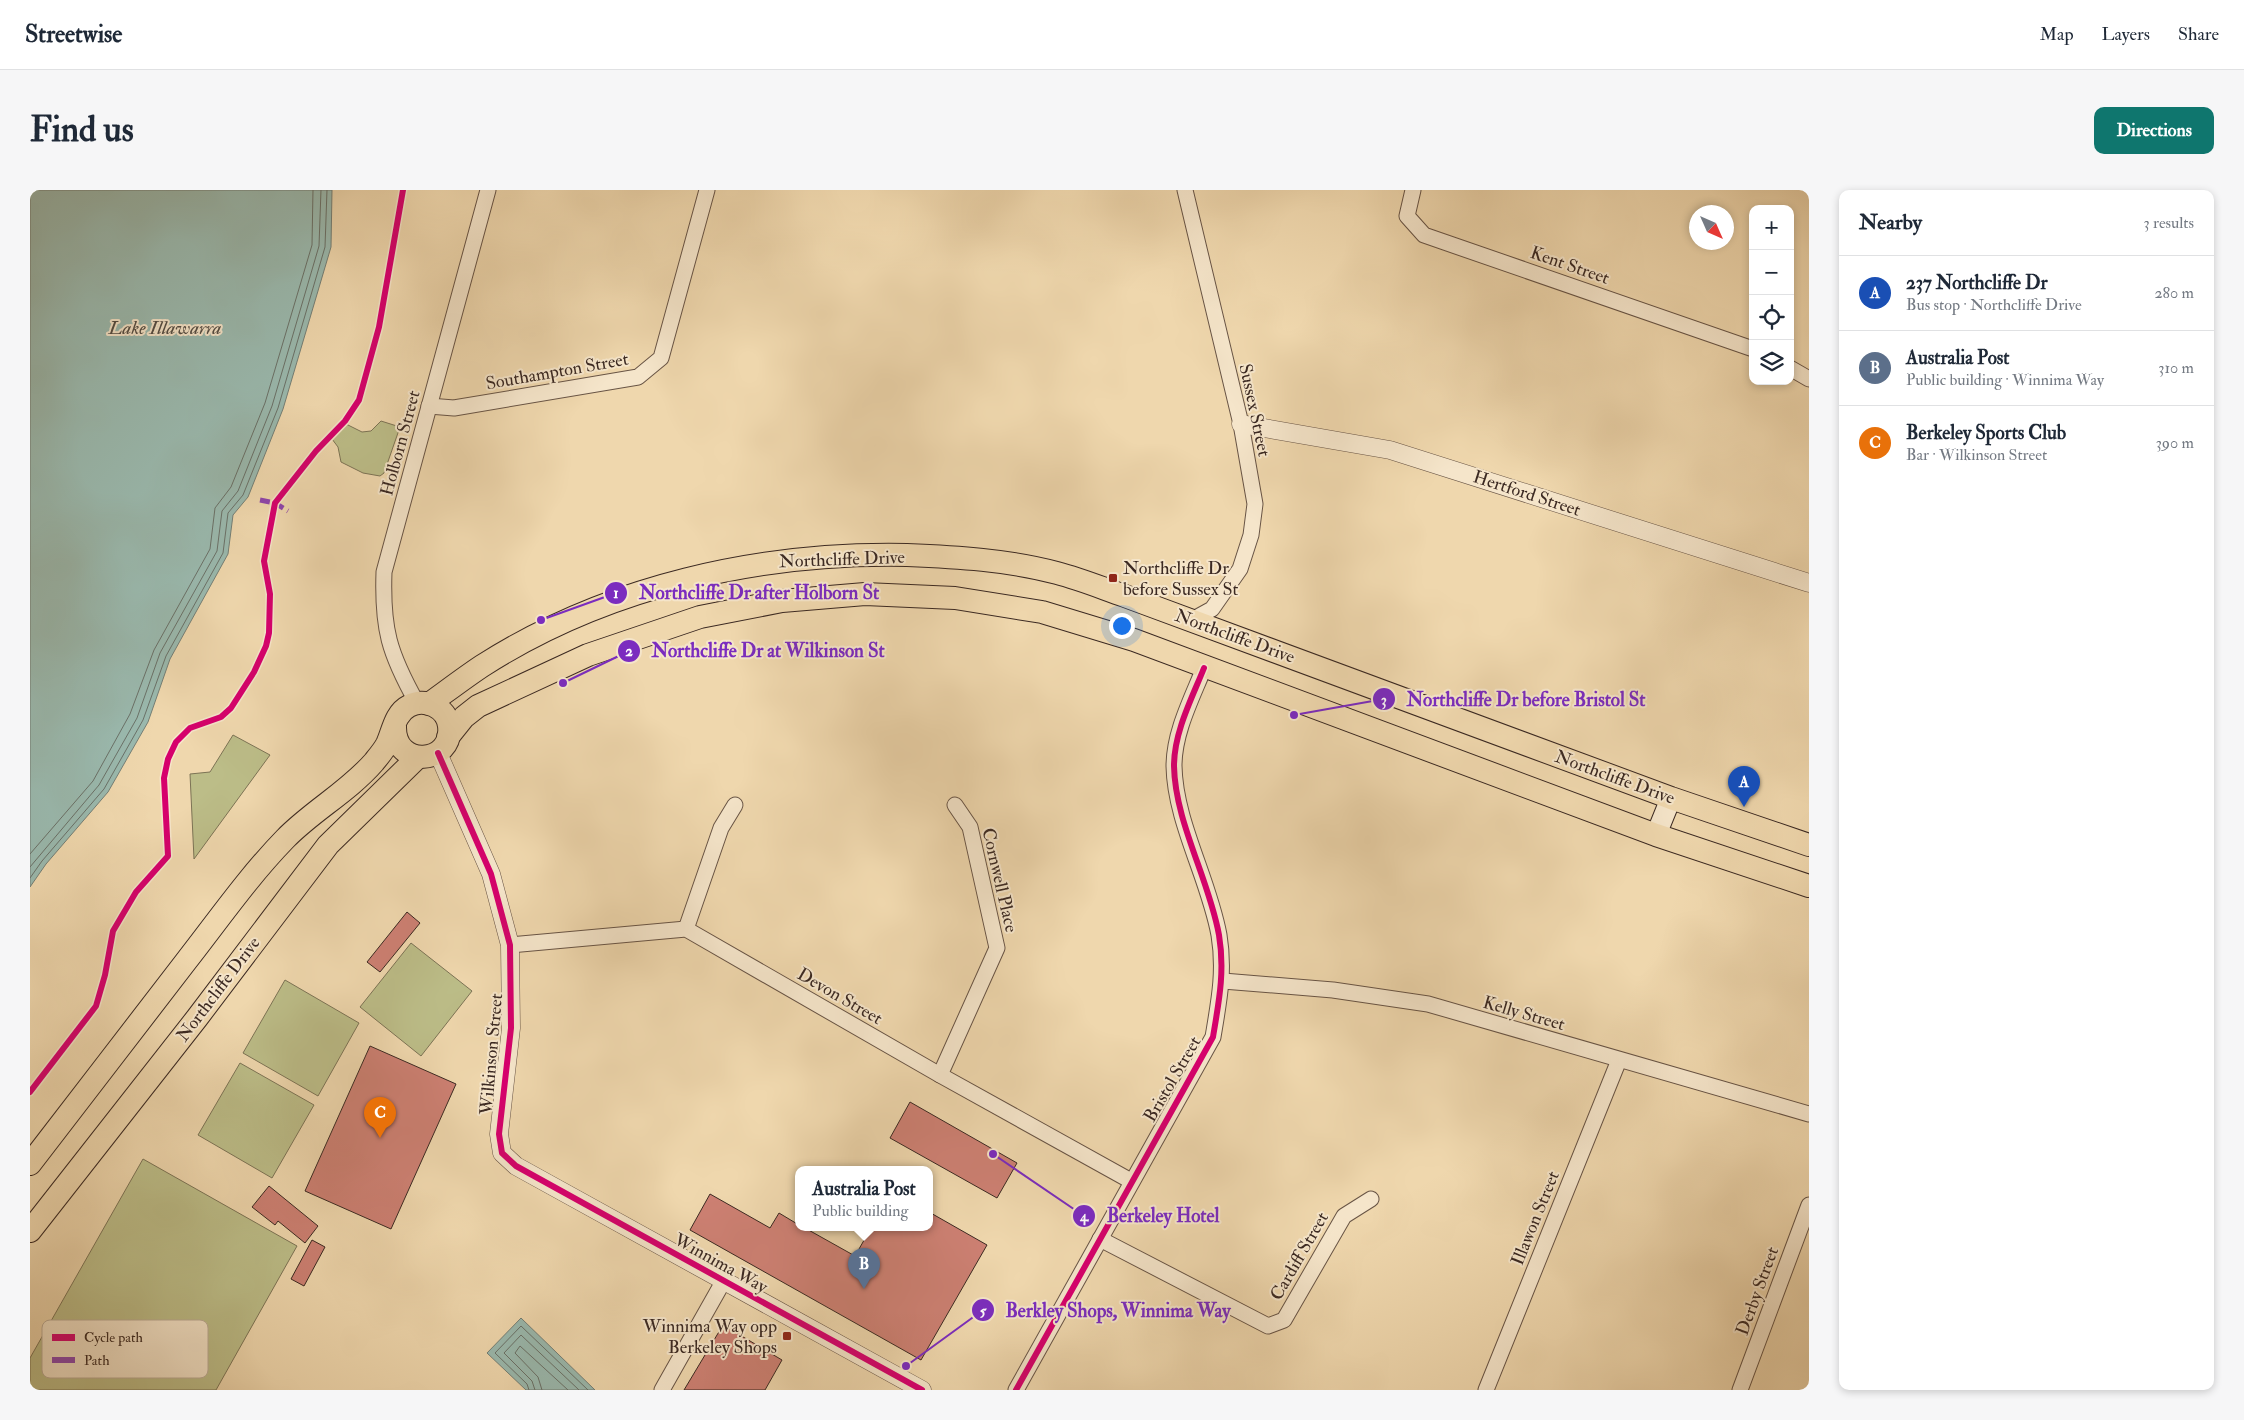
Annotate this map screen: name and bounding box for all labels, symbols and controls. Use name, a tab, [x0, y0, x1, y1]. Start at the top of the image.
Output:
text: Streetwise	[25, 19, 122, 50]
text: Map	[2040, 23, 2074, 46]
text: Layers	[2102, 23, 2150, 46]
text: Share	[2178, 23, 2219, 46]
button: Directions	[2094, 107, 2214, 154]
text: Find us	[30, 108, 134, 152]
north arrow	[1689, 205, 1734, 250]
map controls	[1749, 205, 1794, 385]
button: +	[1749, 205, 1794, 250]
text: Nearby	[1859, 209, 1922, 236]
text: 3 results	[2143, 213, 2194, 233]
street label: Kent Street	[1527, 241, 1613, 290]
button: −	[1749, 250, 1794, 295]
text: 237 Northcliffe Dr	[1906, 271, 2048, 295]
text: A	[1870, 283, 1880, 303]
text: 280 m	[2154, 283, 2194, 303]
button: locate	[1749, 295, 1794, 340]
text: Bus stop · Northcliffe Drive	[1906, 295, 2082, 315]
water label: Lake Illawarra	[108, 316, 222, 340]
button: layers	[1749, 340, 1794, 385]
text: Australia Post	[1906, 346, 2010, 370]
street label: Southampton Street	[484, 348, 630, 395]
text: B	[1870, 358, 1880, 378]
text: 310 m	[2158, 358, 2194, 378]
street label: Sussex Street	[1233, 362, 1276, 459]
text: Public building · Winnima Way	[1906, 370, 2104, 390]
street label: Holborn Street	[375, 388, 426, 498]
text: Berkeley Sports Club	[1906, 421, 2066, 445]
text: C	[1869, 433, 1881, 453]
text: 390 m	[2156, 433, 2194, 453]
text: Bar · Wilkinson Street	[1906, 445, 2047, 465]
street label: Hertford Street	[1470, 465, 1584, 522]
street label: Northcliffe Drive	[779, 546, 906, 573]
place label: Northcliffe Dr before Sussex St	[1123, 557, 1239, 601]
marker: Northcliffe Dr before Sussex St	[1107, 572, 1119, 584]
callout: Northcliffe Dr after Holborn St	[604, 576, 889, 610]
text: Northcliffe Dr after Holborn St	[638, 581, 880, 605]
text: 1	[613, 584, 619, 603]
street label: Northcliffe Drive	[1172, 604, 1298, 669]
your location	[1109, 613, 1135, 639]
callout: Northcliffe Dr at Wilkinson St	[617, 634, 895, 668]
text: Northcliffe Dr at Wilkinson St	[650, 639, 885, 663]
text: 2	[625, 642, 633, 661]
callout: Northcliffe Dr before Bristol St	[1371, 682, 1655, 716]
text: Northcliffe Dr before Bristol St	[1405, 688, 1646, 712]
text: 3	[1381, 691, 1387, 710]
street label: Northcliffe Drive	[1552, 745, 1678, 810]
pin: A	[1728, 766, 1760, 807]
street label: Cornwell Place	[976, 826, 1023, 935]
street label: Northcliffe Drive	[171, 932, 266, 1046]
street label: Devon Street	[793, 963, 887, 1030]
street label: Kelly Street	[1480, 991, 1568, 1036]
street label: Wilkinson Street	[475, 992, 508, 1117]
street label: Bristol Street	[1139, 1032, 1206, 1126]
pin: C	[364, 1097, 396, 1138]
popup	[795, 1166, 933, 1231]
street label: Illawon Street	[1506, 1167, 1565, 1269]
text: Australia Post	[812, 1177, 916, 1201]
callout: Berkeley Hotel	[1072, 1199, 1229, 1233]
text: Public building	[812, 1201, 908, 1221]
text: Berkeley Hotel	[1107, 1204, 1219, 1229]
text: 4	[1079, 1207, 1089, 1226]
street label: Cardiff Street	[1265, 1208, 1334, 1305]
street label: Winnima Way	[669, 1228, 773, 1299]
street label: Derby Street	[1731, 1244, 1784, 1339]
pin: B	[848, 1248, 880, 1289]
callout: Berkley Shops, Winnima Way	[971, 1293, 1241, 1327]
text: Berkley Shops, Winnima Way	[1005, 1299, 1231, 1324]
text: 5	[980, 1302, 987, 1321]
place label: Winnima Way opp Berkeley Shops	[642, 1315, 777, 1359]
legend	[42, 1320, 208, 1378]
text: Cycle path	[84, 1329, 144, 1347]
marker: Winnima Way opp Berkeley Shops	[781, 1330, 793, 1342]
text: Path	[84, 1352, 110, 1369]

